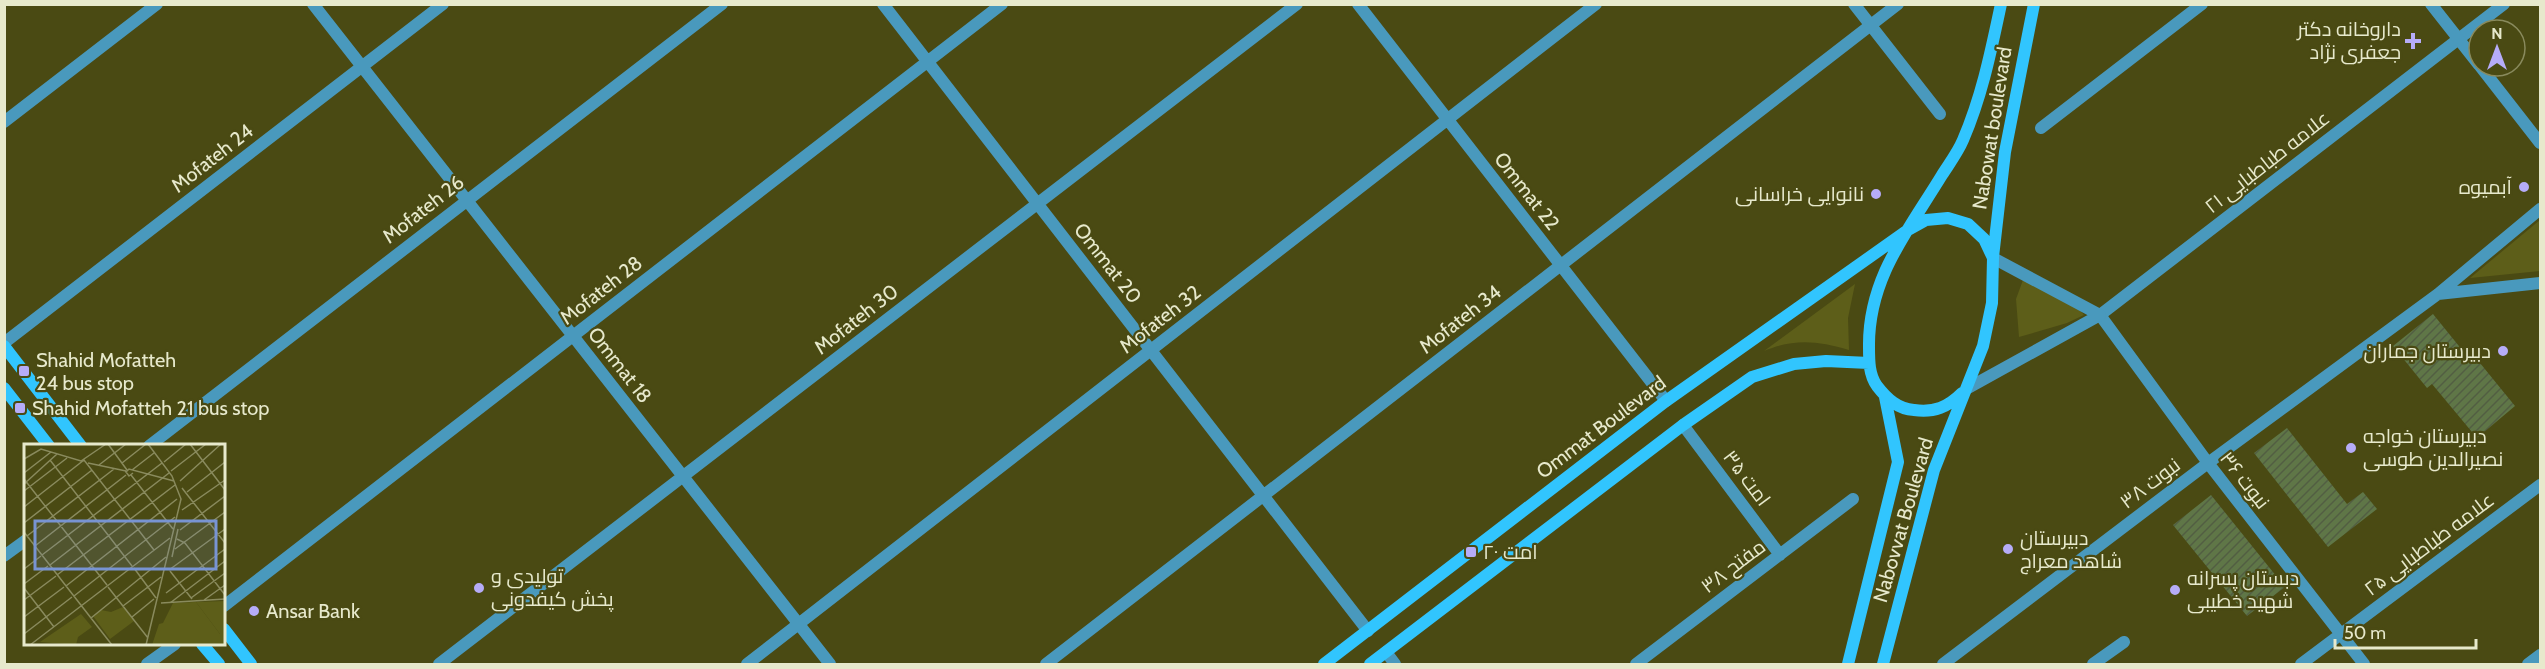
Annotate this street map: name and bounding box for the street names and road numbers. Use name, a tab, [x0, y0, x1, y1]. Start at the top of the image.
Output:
street label: Nabowat boulevard	[1967, 45, 2017, 211]
street label: علامه طباطبایی ۲۱	[2200, 106, 2335, 219]
street label: Mofateh 24	[166, 118, 258, 197]
street label: Ommat 22	[1489, 147, 1565, 235]
street label: Mofateh 26	[377, 170, 469, 248]
street label: Ommat 20	[1069, 218, 1147, 308]
street label: Mofateh 28	[555, 250, 647, 330]
street label: Mofateh 30	[809, 279, 903, 359]
street label: Mofateh 34	[1414, 279, 1506, 358]
street label: Mofateh 32	[1115, 280, 1205, 358]
street label: Ommat 18	[583, 322, 657, 408]
street label: Ommat Boulevard	[1532, 371, 1670, 483]
street label: Nabovvat Boulevard	[1868, 435, 1938, 605]
street label: امت ۳۵	[1718, 445, 1776, 511]
street label: نبوت ۳۶	[2215, 447, 2275, 513]
street label: نبوت ۳۸	[2115, 453, 2185, 513]
street label: علامه طباطبایی ۲۵	[2359, 487, 2499, 601]
street label: مفتح ۳۸	[1696, 534, 1771, 600]

